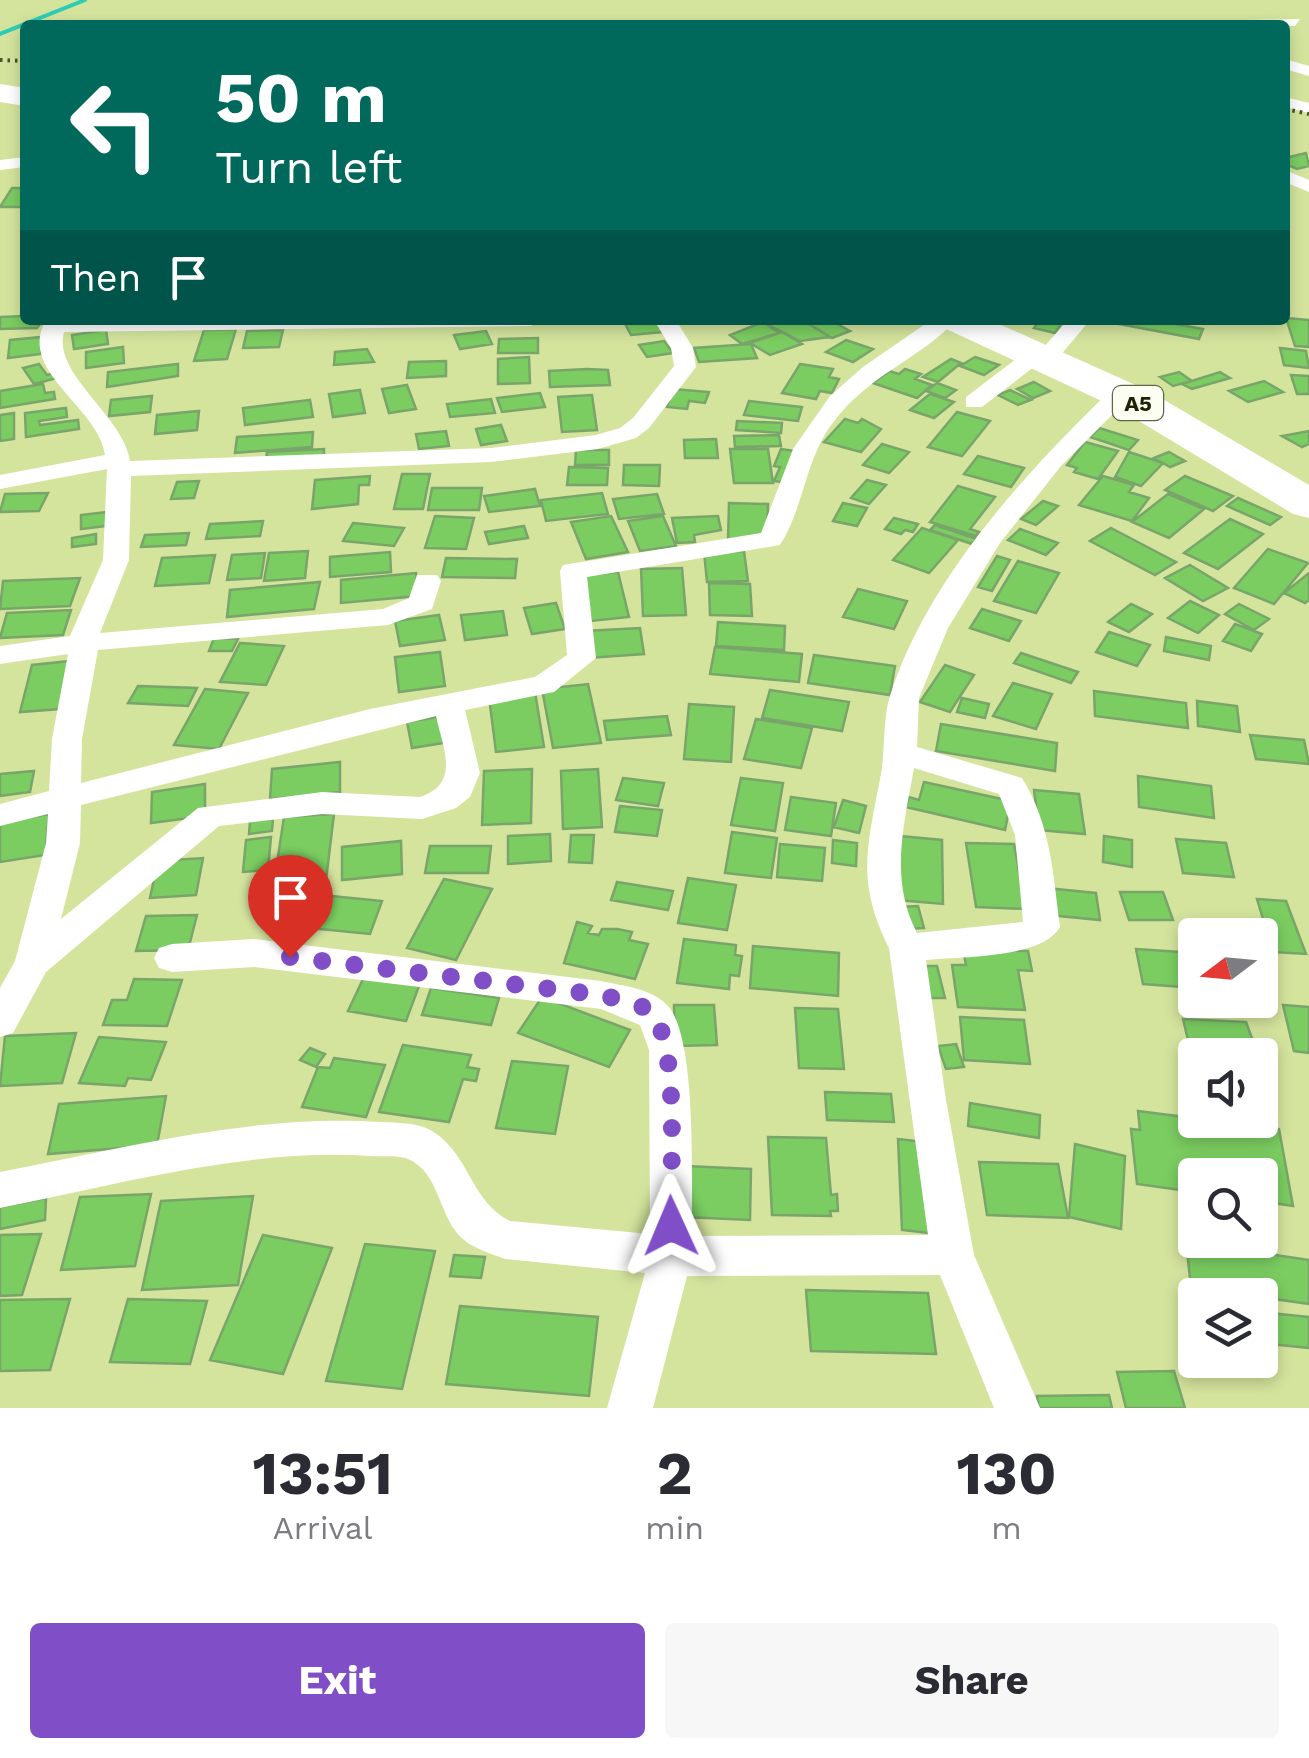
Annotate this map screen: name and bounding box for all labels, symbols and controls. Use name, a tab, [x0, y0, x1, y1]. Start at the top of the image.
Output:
text: 50 m	[215, 57, 387, 139]
icon: left	[50, 60, 180, 190]
text: Turn left	[215, 141, 402, 194]
icon: arrive	[161, 250, 216, 305]
text: Then	[50, 256, 141, 300]
road number: A5	[1113, 386, 1163, 420]
pin	[248, 855, 333, 958]
icon: arrive	[263, 870, 318, 925]
north arrow	[1178, 918, 1278, 1018]
map controls	[1178, 918, 1278, 1378]
button: sound	[1178, 1038, 1278, 1138]
button: search	[1178, 1158, 1278, 1258]
position arrow	[619, 1174, 723, 1278]
button: layers	[1178, 1278, 1278, 1378]
text: 13:51	[252, 1438, 393, 1509]
text: 2	[657, 1438, 693, 1509]
text: 130	[956, 1438, 1057, 1509]
text: Arrival	[273, 1509, 373, 1547]
text: min	[645, 1509, 704, 1547]
text: m	[991, 1509, 1022, 1547]
button: Exit	[30, 1623, 645, 1738]
button: Share	[665, 1623, 1279, 1738]

